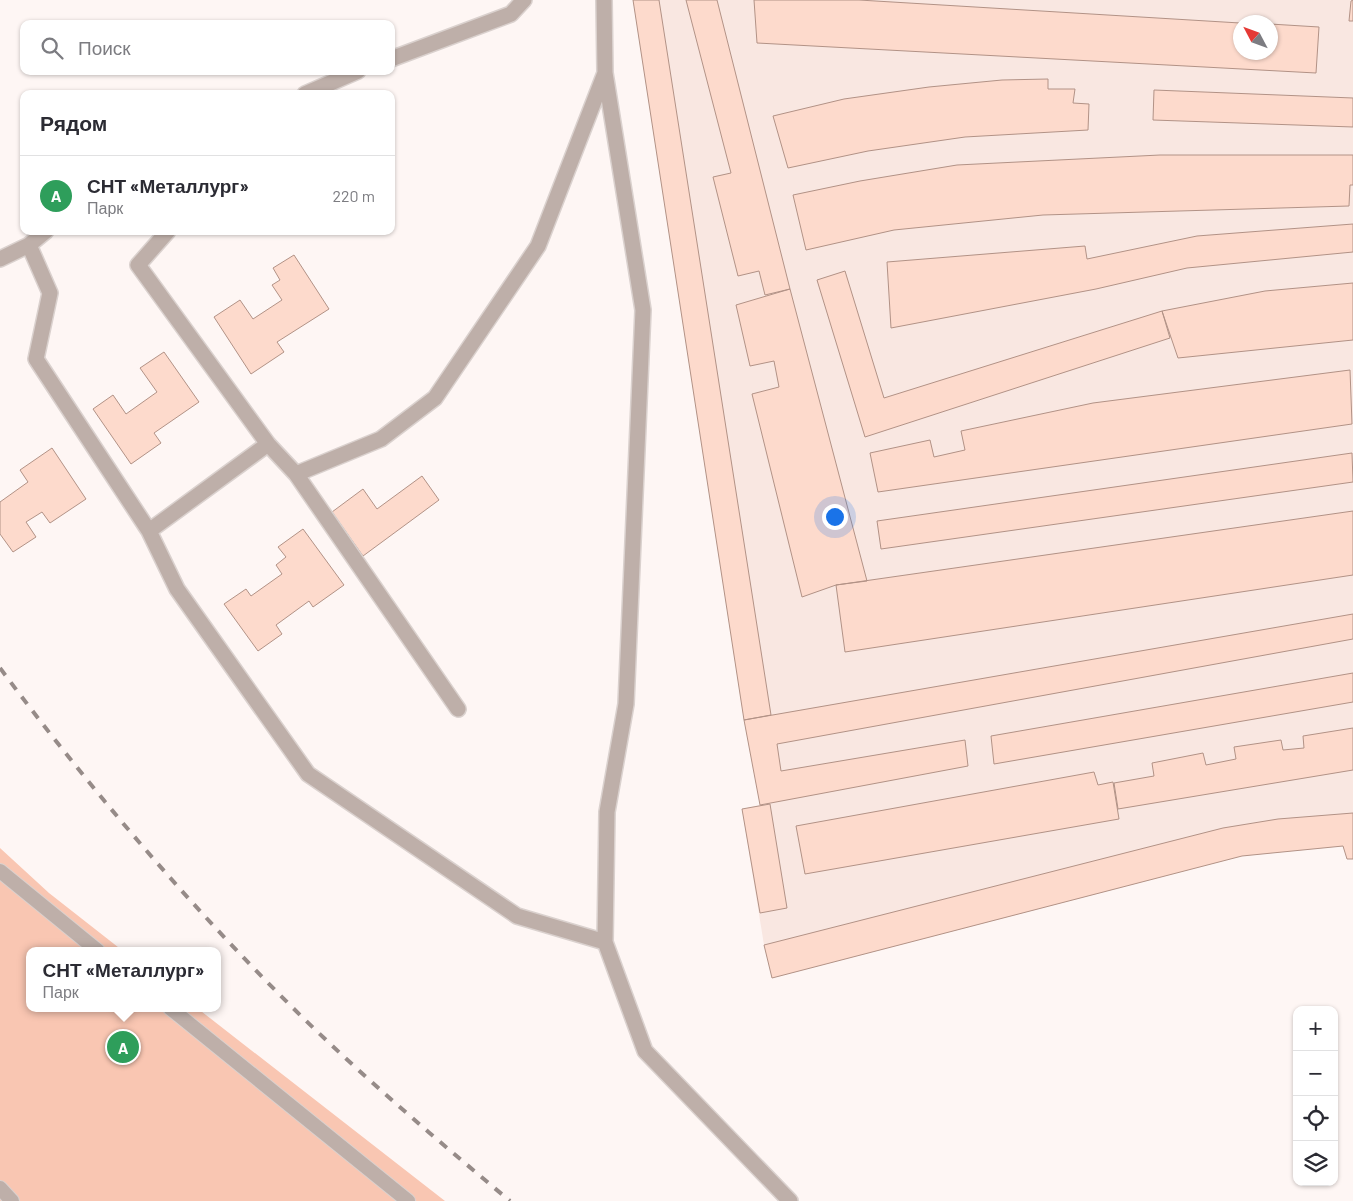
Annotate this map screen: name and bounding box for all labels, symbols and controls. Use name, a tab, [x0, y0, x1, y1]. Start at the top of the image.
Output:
north arrow	[1233, 15, 1278, 60]
search box	[20, 20, 395, 75]
icon: search	[38, 34, 66, 62]
text: Поиск	[78, 36, 131, 59]
text: Рядом	[40, 110, 107, 135]
text: СНТ «Металлург»	[87, 174, 249, 197]
text: A	[51, 186, 61, 205]
text: 220 m	[332, 186, 375, 205]
text: Парк	[87, 198, 123, 217]
your location	[822, 504, 848, 530]
popup	[26, 947, 221, 1012]
text: СНТ «Металлург»	[43, 958, 204, 981]
text: Парк	[43, 982, 79, 1001]
map controls	[1293, 1006, 1338, 1186]
button: +	[1293, 1006, 1338, 1051]
pin: A	[107, 1028, 139, 1066]
button: −	[1293, 1051, 1338, 1096]
button: locate	[1293, 1096, 1338, 1141]
button: layers	[1293, 1141, 1338, 1186]

